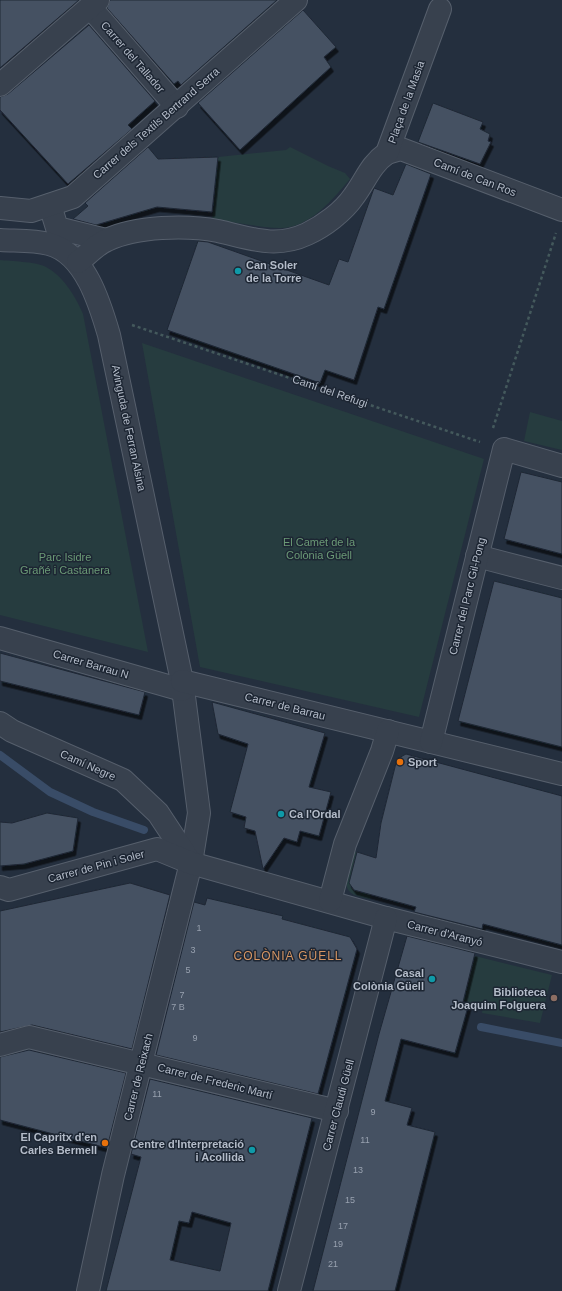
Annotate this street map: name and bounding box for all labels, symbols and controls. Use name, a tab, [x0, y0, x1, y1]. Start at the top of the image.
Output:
street label: Carrer del Tallador	[99, 19, 167, 95]
street label: Plaça de la Masia	[386, 58, 427, 145]
street label: Carrer dels Textils Bertrand Serra	[91, 64, 222, 181]
street label: Camí de Can Ros	[432, 156, 518, 198]
place label: Can Soler de la Torre	[246, 259, 301, 284]
marker: Can Soler de la Torre	[233, 266, 243, 276]
street label: Avinguda de Ferran Alsina	[110, 364, 148, 493]
street label: Camí del Refugi	[291, 372, 369, 410]
park label: El Camet de la Colònia Güell	[283, 536, 356, 561]
street label: Carrer del Parc Gil-Pong	[447, 536, 487, 656]
park label: Parc Isidre Grañé i Castanera	[20, 551, 111, 576]
street label: Carrer Barrau N	[52, 647, 130, 681]
street label: Carrer de Barrau	[244, 690, 326, 722]
street label: Camí Negre	[58, 747, 118, 783]
place label: Sport	[408, 756, 437, 768]
marker: Sport	[395, 757, 405, 767]
place label: Ca l'Ordal	[289, 808, 341, 820]
marker: Ca l'Ordal	[276, 809, 286, 819]
street label: Carrer de Pin i Soler	[46, 847, 146, 885]
street label: Carrer d'Aranyó	[406, 918, 484, 948]
house number: 1	[196, 923, 202, 933]
house number: 3	[190, 945, 196, 955]
district label: COLÒNIA GÜELL	[233, 948, 343, 963]
house number: 5	[185, 965, 191, 975]
place label: Casal Colònia Güell	[353, 967, 424, 992]
marker: Casal Colònia Güell	[427, 974, 437, 984]
place label: Biblioteca Joaquim Folguera	[451, 986, 547, 1011]
house number: 7	[179, 990, 185, 1000]
marker: Biblioteca Joaquim Folguera	[549, 993, 559, 1003]
house number: 7 B	[171, 1002, 185, 1012]
street label: Carrer de Reixach	[121, 1032, 155, 1122]
house number: 9	[192, 1033, 198, 1043]
street label: Carrer Claudi Güell	[320, 1058, 356, 1152]
street label: Carrer de Frederic Martí	[156, 1061, 274, 1101]
house number: 11	[152, 1089, 162, 1099]
house number: 9	[370, 1107, 376, 1117]
place label: El Capritx d'en Carles Bermell	[20, 1131, 97, 1156]
house number: 11	[360, 1135, 370, 1145]
marker: El Capritx d'en Carles Bermell	[100, 1138, 110, 1148]
place label: Centre d'Interpretació i Acollida	[130, 1138, 245, 1163]
marker: Centre d'Interpretació i Acollida	[247, 1145, 257, 1155]
house number: 13	[353, 1165, 363, 1175]
house number: 15	[345, 1195, 355, 1205]
house number: 17	[338, 1221, 348, 1231]
house number: 19	[333, 1239, 343, 1249]
house number: 21	[328, 1259, 338, 1269]

